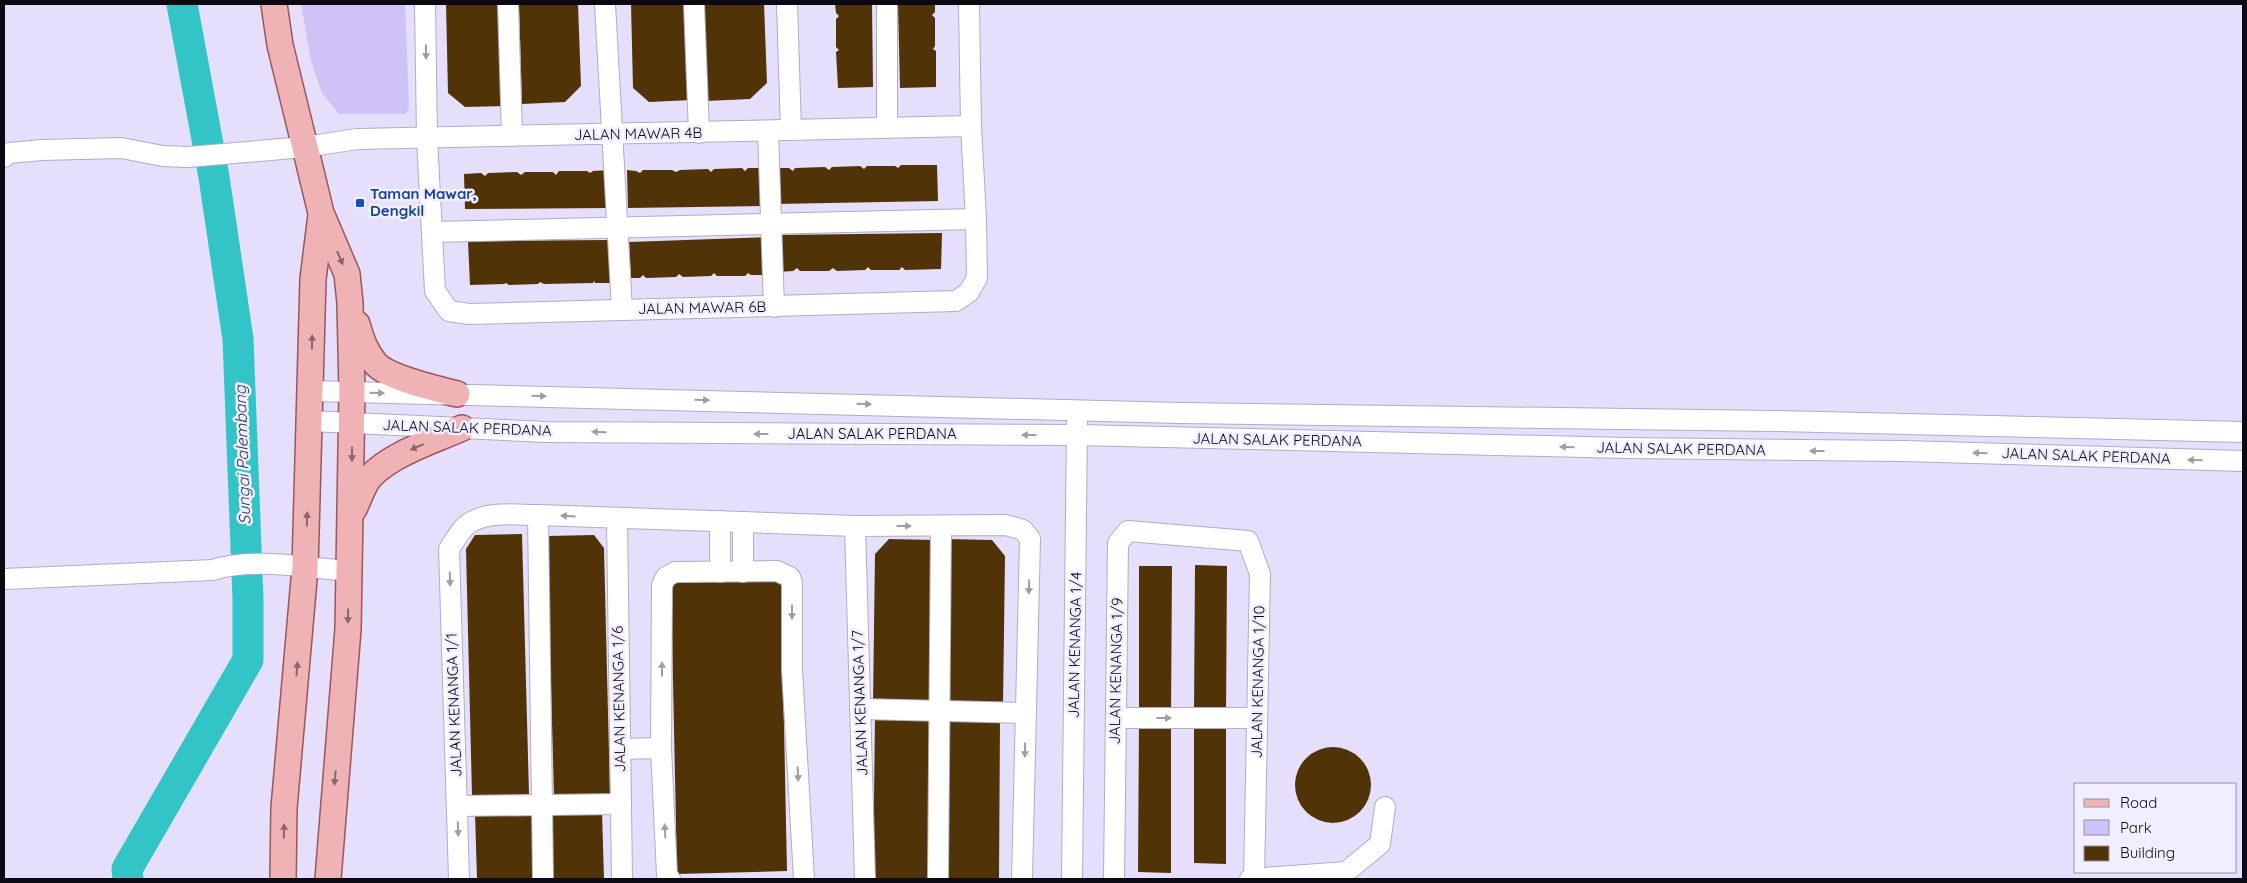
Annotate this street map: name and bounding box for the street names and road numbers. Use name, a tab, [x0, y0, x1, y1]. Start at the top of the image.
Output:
street label: JALAN MAWAR 4B	[574, 123, 702, 144]
street label: JALAN MAWAR 6B	[638, 297, 767, 318]
street label: JALAN SALAK PERDANA	[382, 415, 552, 440]
street label: JALAN SALAK PERDANA	[787, 424, 957, 443]
street label: JALAN SALAK PERDANA	[1192, 429, 1362, 450]
street label: JALAN SALAK PERDANA	[1596, 438, 1766, 459]
street label: JALAN SALAK PERDANA	[2001, 443, 2171, 468]
street label: JALAN KENANGA 1/4	[1064, 572, 1085, 718]
street label: JALAN KENANGA 1/9	[1105, 597, 1126, 745]
street label: JALAN KENANGA 1/10	[1247, 605, 1268, 759]
street label: JALAN KENANGA 1/6	[608, 626, 629, 772]
street label: JALAN KENANGA 1/7	[847, 629, 872, 776]
street label: JALAN KENANGA 1/1	[441, 633, 466, 777]

